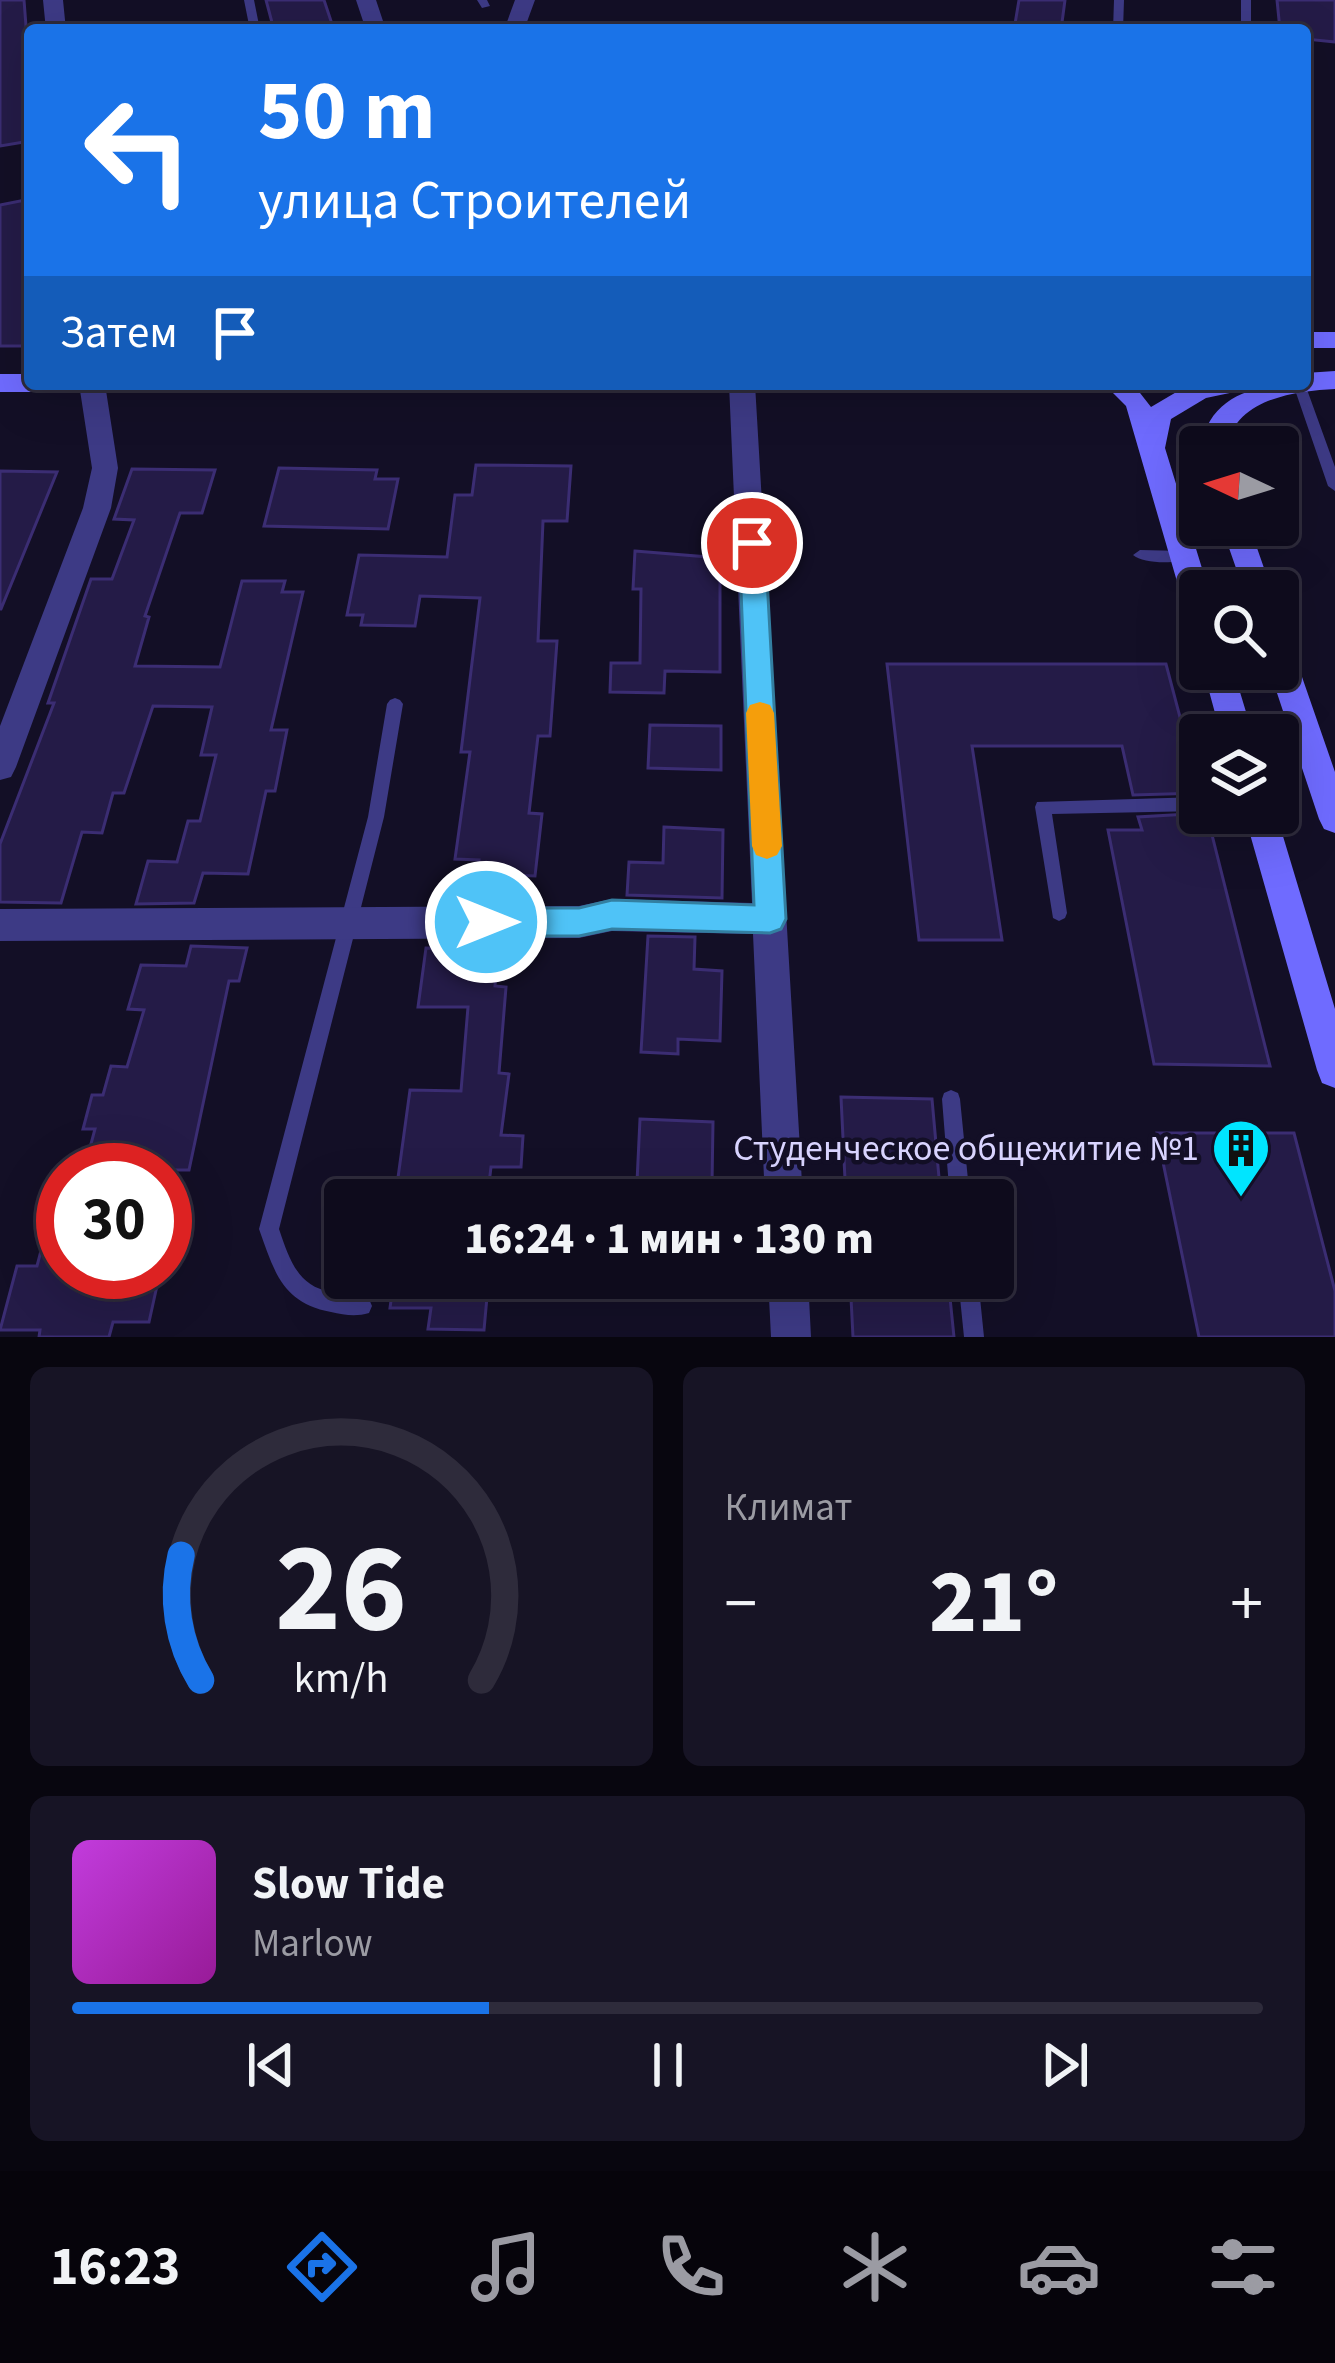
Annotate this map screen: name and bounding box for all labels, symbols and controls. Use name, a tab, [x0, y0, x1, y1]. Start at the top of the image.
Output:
text: 50 m	[258, 52, 436, 172]
icon: left	[60, 72, 216, 228]
text: улица Строителей	[258, 163, 691, 240]
icon: arrive	[202, 300, 268, 366]
text: Затем	[60, 301, 178, 365]
north arrow	[1179, 426, 1299, 546]
map controls	[1179, 426, 1299, 834]
pin	[701, 492, 803, 594]
icon: arrive	[719, 510, 785, 576]
button: search	[1179, 570, 1299, 690]
button: layers	[1179, 714, 1299, 834]
position arrow	[423, 859, 549, 985]
building icon: Студенческое общежитие №1	[1210, 1117, 1272, 1199]
place label: Студенческое общежитие №1	[733, 1123, 1199, 1174]
speed limit sign: 30	[36, 1143, 192, 1299]
text: 16:24 · 1 мин · 130 m	[464, 1207, 874, 1271]
text: Климат	[725, 1480, 852, 1536]
text: 26	[275, 1501, 407, 1679]
text: 21°	[929, 1539, 1059, 1667]
text: −	[725, 1557, 757, 1651]
text: +	[1230, 1557, 1263, 1651]
text: km/h	[294, 1647, 389, 1708]
text: Slow Tide	[252, 1852, 445, 1916]
text: Marlow	[252, 1916, 373, 1972]
icon: previous	[238, 2032, 304, 2098]
icon: pause	[635, 2032, 701, 2098]
icon: next	[1032, 2032, 1098, 2098]
icon: directions	[280, 2225, 364, 2309]
icon: music	[464, 2225, 548, 2309]
icon: phone	[649, 2225, 733, 2309]
icon: climate	[833, 2225, 917, 2309]
icon: car	[1017, 2225, 1101, 2309]
icon: filters	[1201, 2225, 1285, 2309]
text: 16:23	[50, 2229, 180, 2306]

